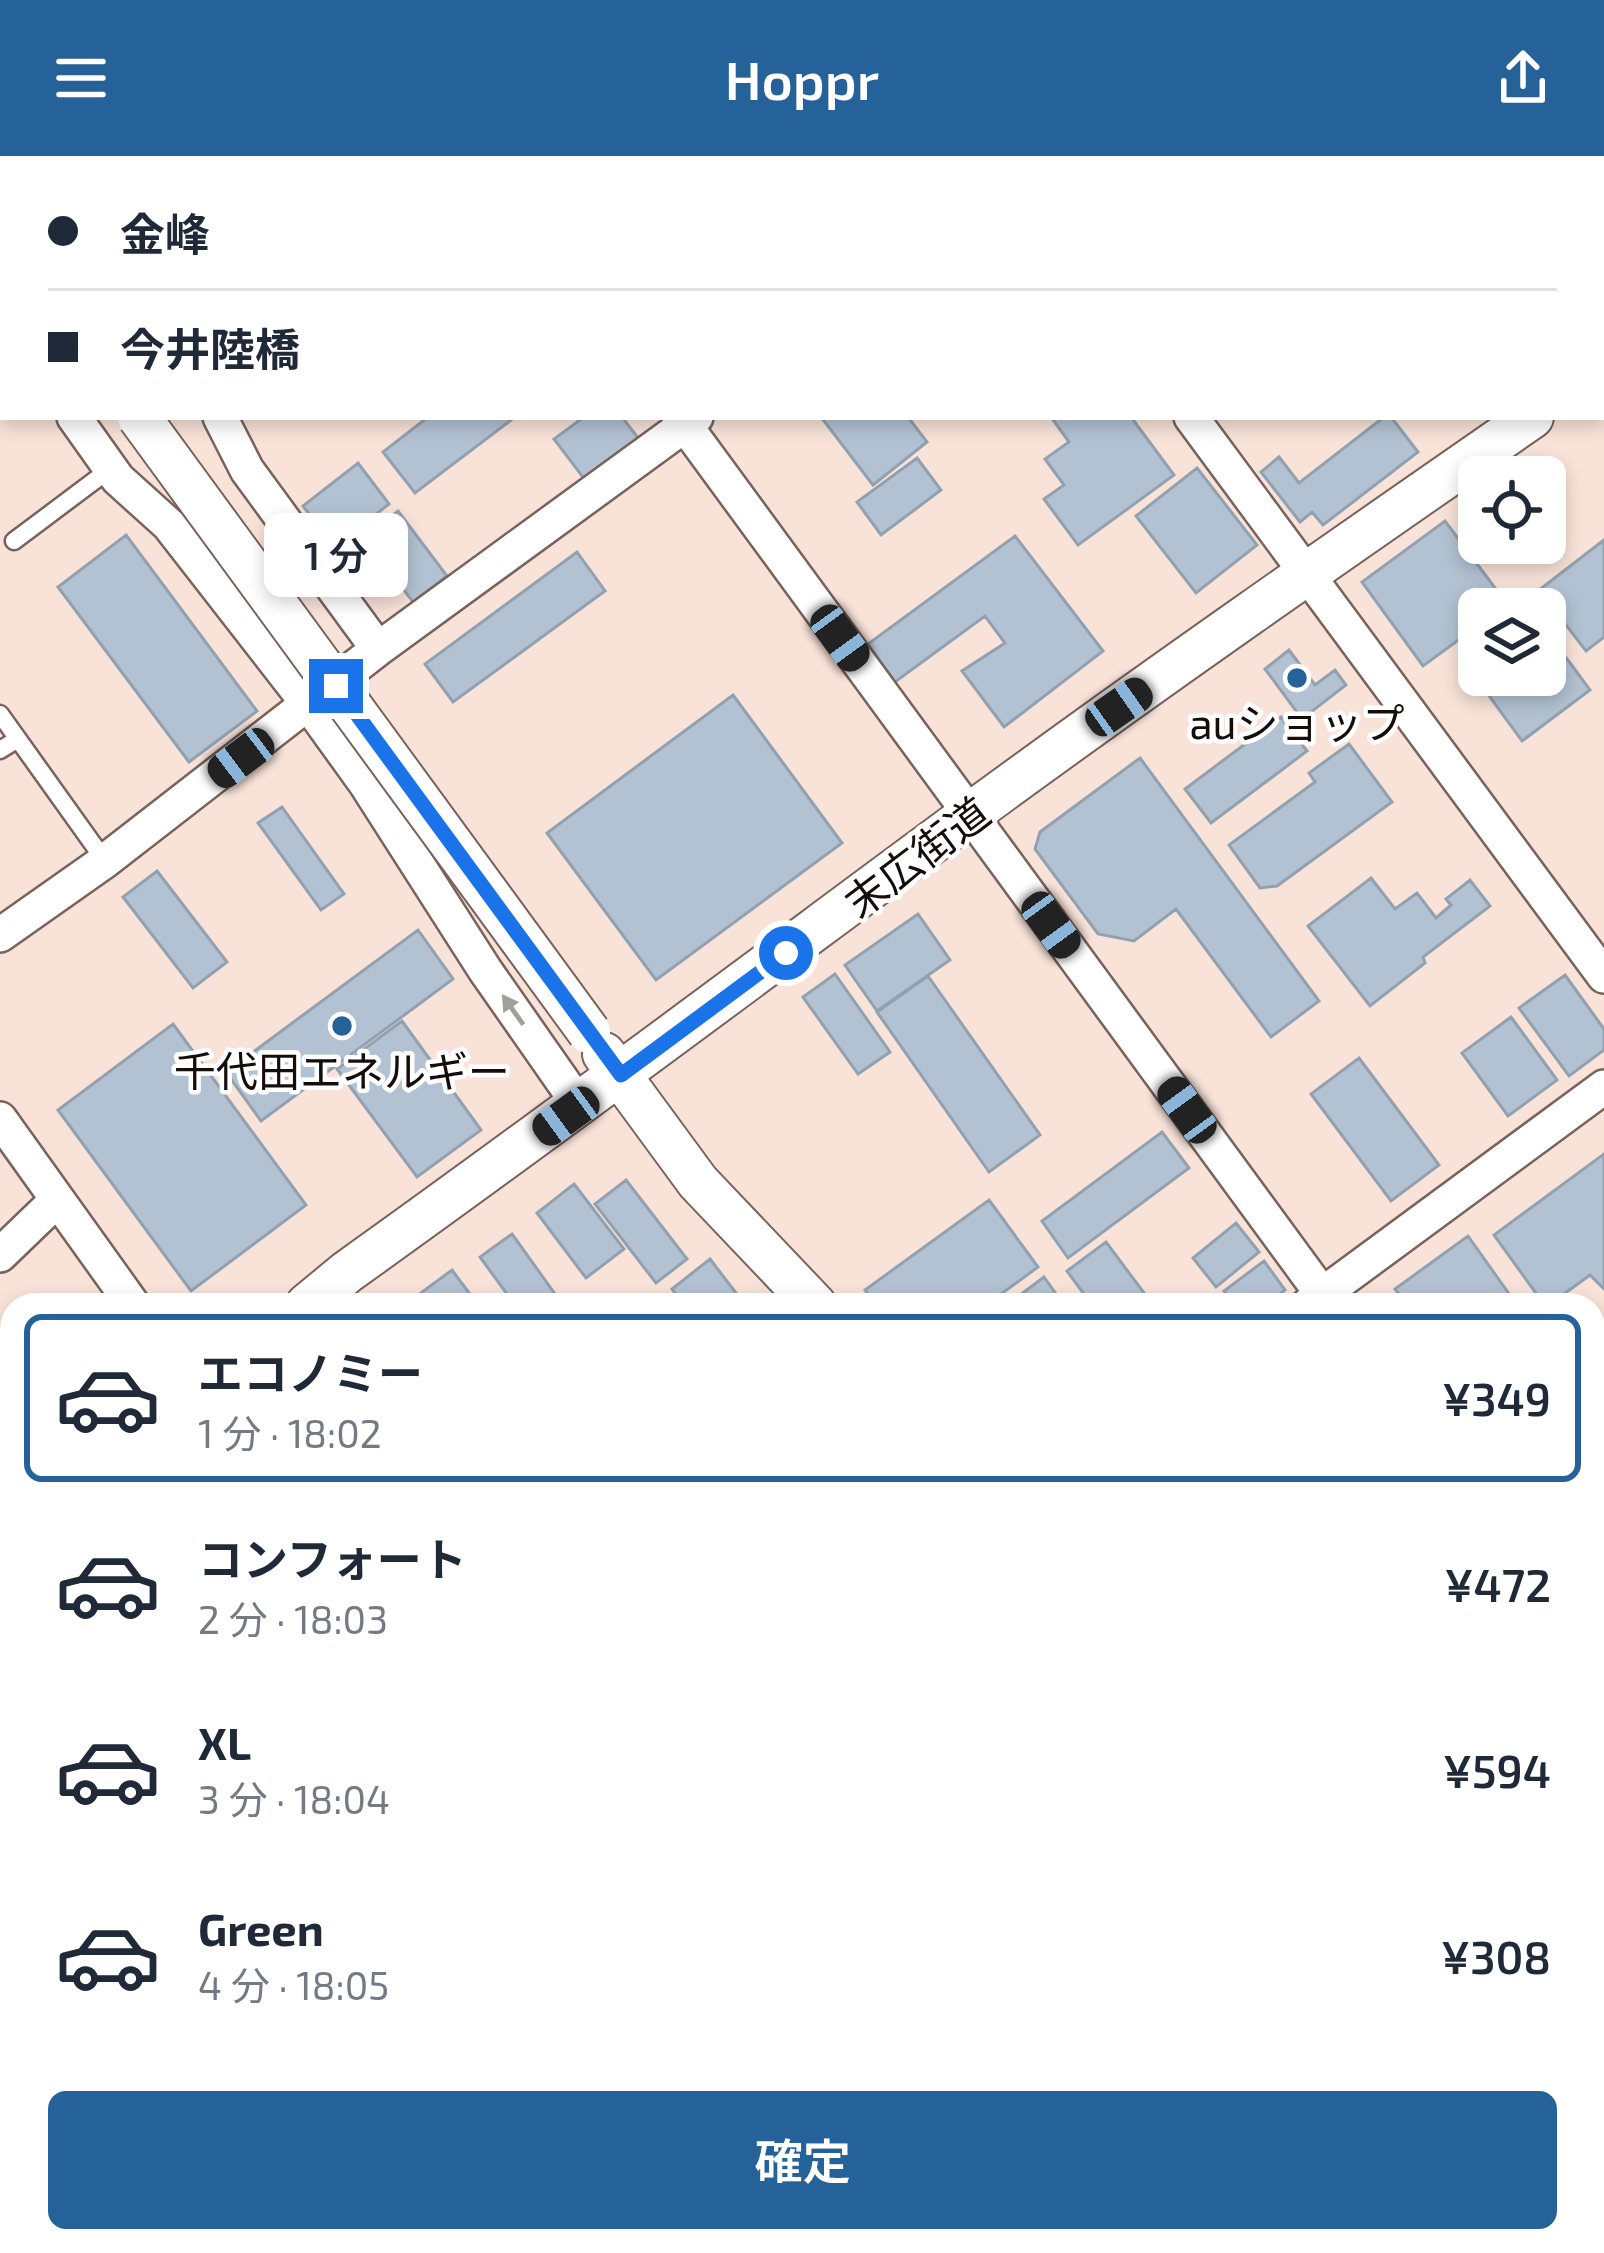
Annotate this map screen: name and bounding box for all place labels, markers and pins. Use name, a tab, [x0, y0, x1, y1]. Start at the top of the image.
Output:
marker: auショップ	[1284, 665, 1310, 691]
place label: auショップ	[1190, 697, 1405, 747]
marker: 千代田エネルギー	[329, 1013, 355, 1039]
place label: 千代田エネルギー	[174, 1045, 510, 1095]

